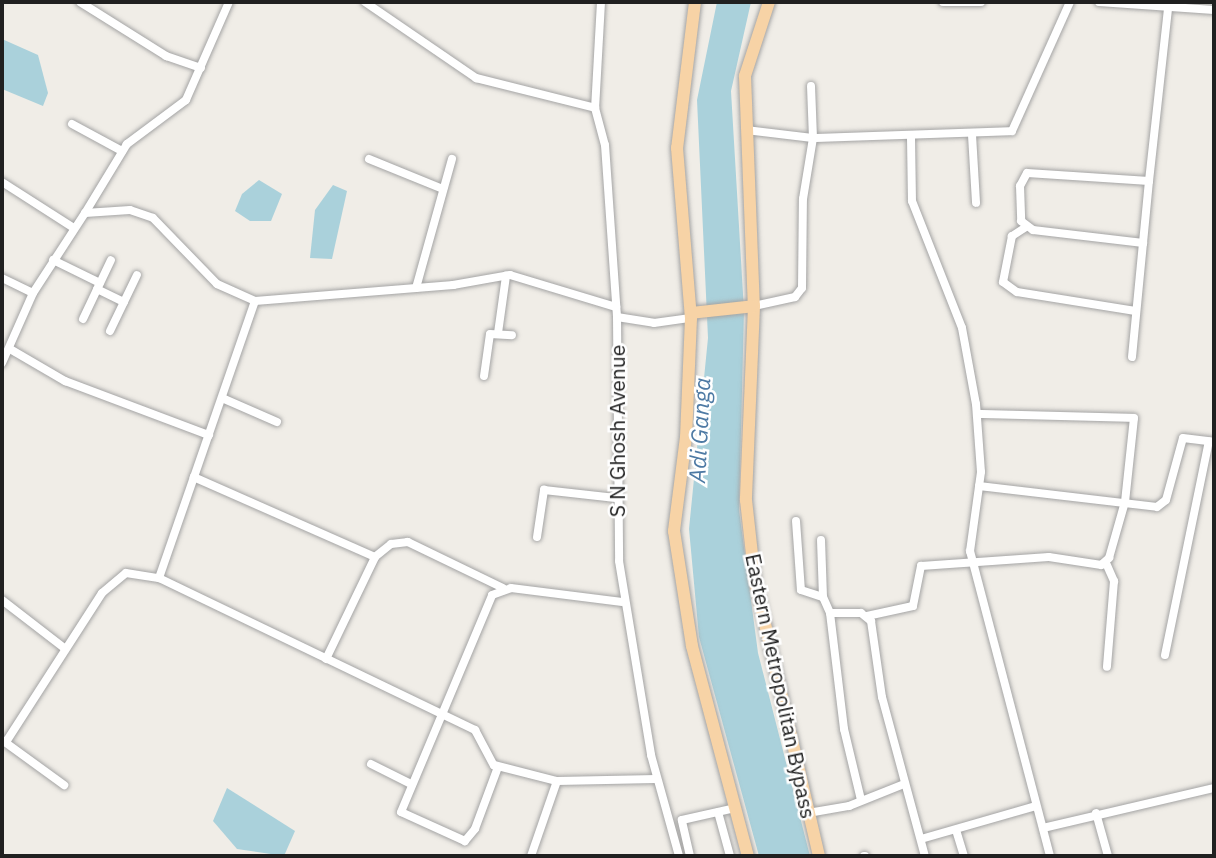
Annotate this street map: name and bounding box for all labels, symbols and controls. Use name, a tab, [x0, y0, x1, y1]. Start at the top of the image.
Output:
street label: S N Ghosh Avenue	[604, 345, 630, 517]
water label: Adi Ganga	[682, 377, 716, 483]
street label: Eastern Metropolitan Bypass	[741, 551, 821, 821]

